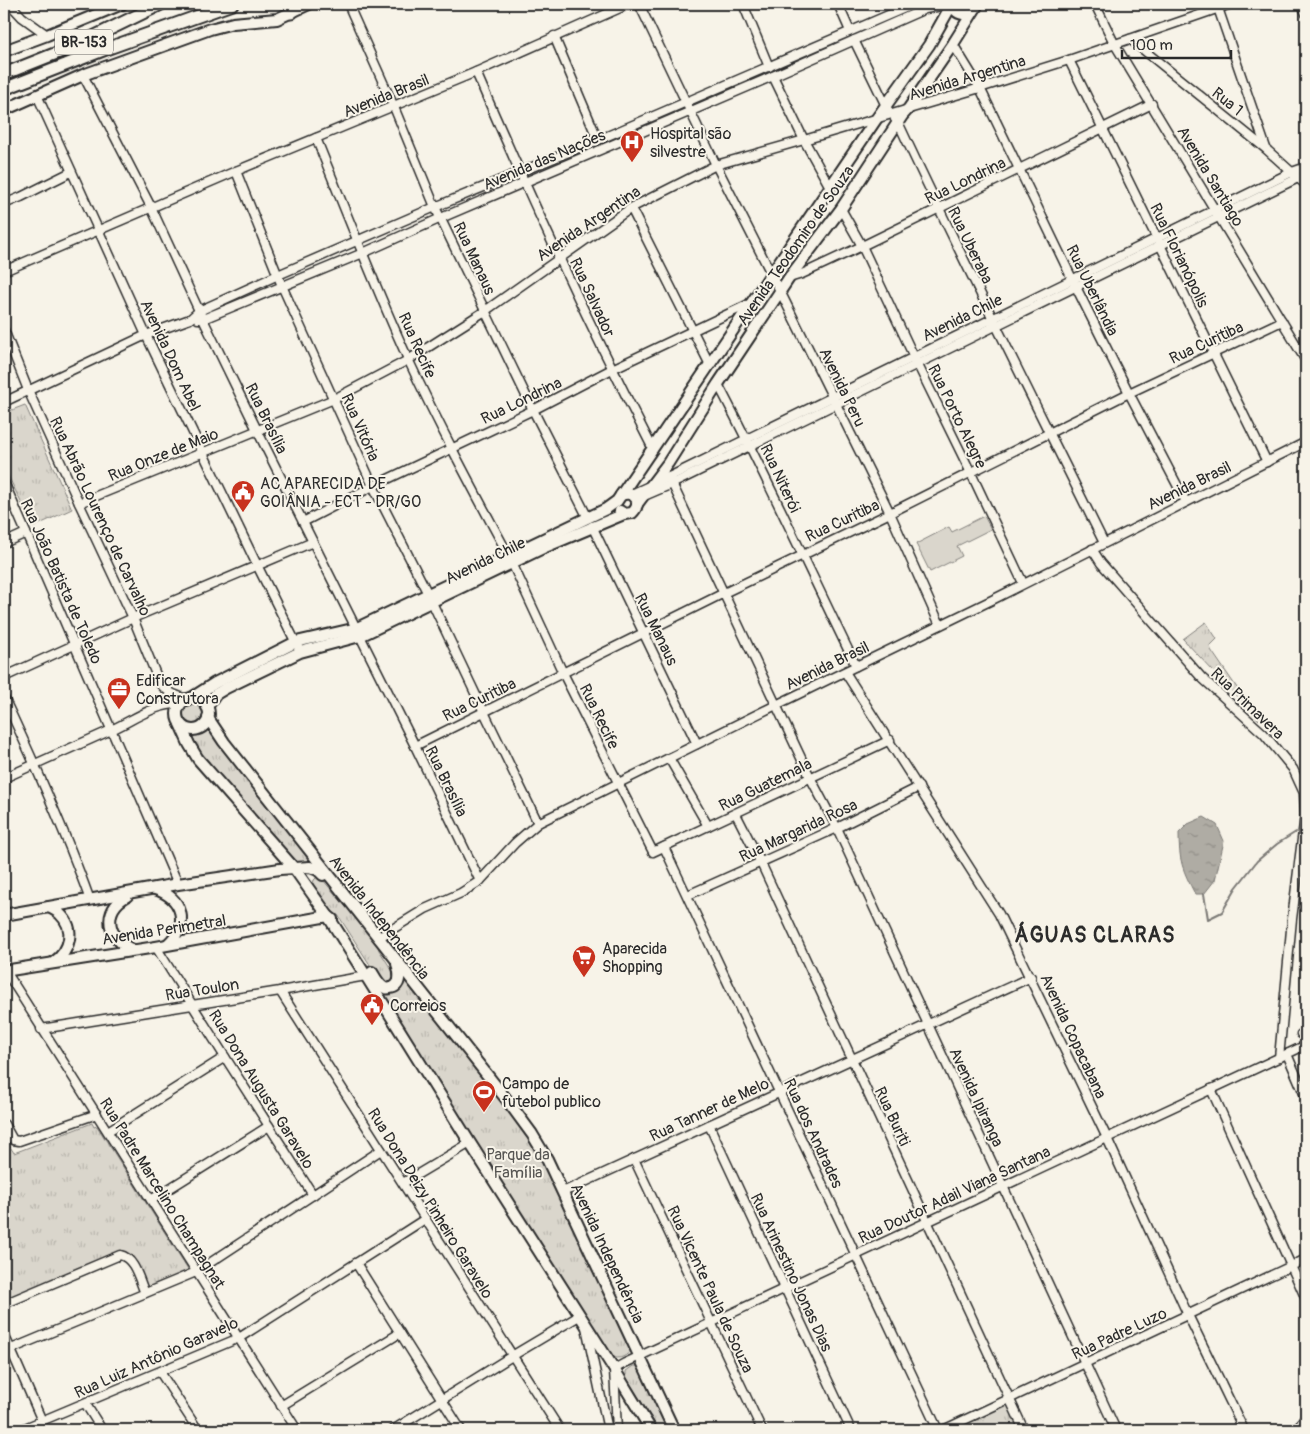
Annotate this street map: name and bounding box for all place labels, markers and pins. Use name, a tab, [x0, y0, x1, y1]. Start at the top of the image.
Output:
place label: Hospital são silvestre	[650, 124, 732, 162]
hospital icon: Hospital são silvestre	[619, 129, 645, 163]
place label: AC APARECIDA DE GOIÂNIA - ECT - DR/GO	[260, 474, 421, 512]
public building icon: AC APARECIDA DE GOIÂNIA - ECT - DR/GO	[230, 479, 256, 513]
place label: Edificar Construtora	[136, 671, 219, 709]
office icon: Edificar Construtora	[106, 676, 132, 710]
place label: Aparecida Shopping	[602, 939, 667, 977]
supermarket icon: Aparecida Shopping	[571, 944, 597, 978]
public building icon: Correios	[359, 992, 385, 1026]
place label: Correios	[390, 996, 446, 1016]
place label: Campo de futebol publico	[502, 1074, 601, 1112]
sports icon: Campo de futebol publico	[471, 1079, 497, 1113]

